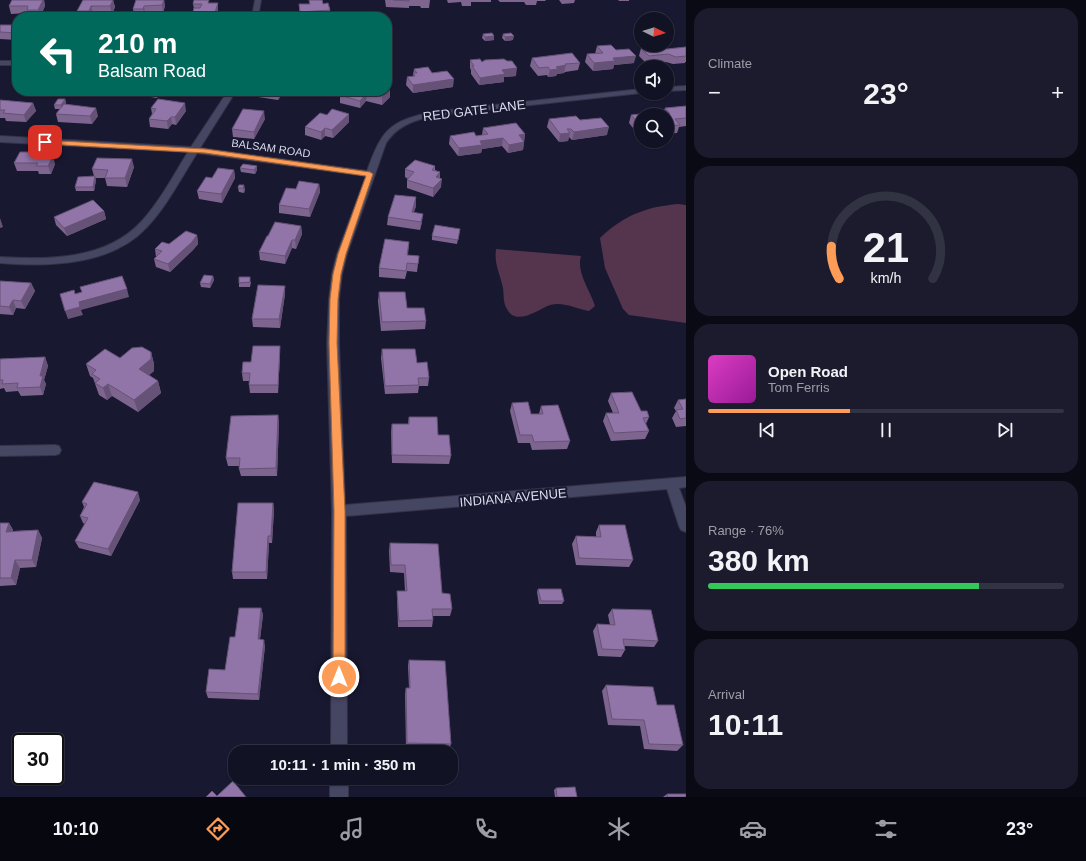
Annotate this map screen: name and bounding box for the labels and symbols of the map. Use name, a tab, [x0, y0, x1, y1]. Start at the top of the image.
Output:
north arrow	[634, 12, 674, 52]
street label: RED GATE LANE	[422, 97, 526, 124]
pin	[28, 125, 62, 159]
street label: BALSAM ROAD	[231, 137, 311, 159]
street label: INDIANA AVENUE	[459, 485, 568, 510]
position arrow	[318, 656, 360, 698]
speed limit sign: 30	[12, 733, 64, 785]

